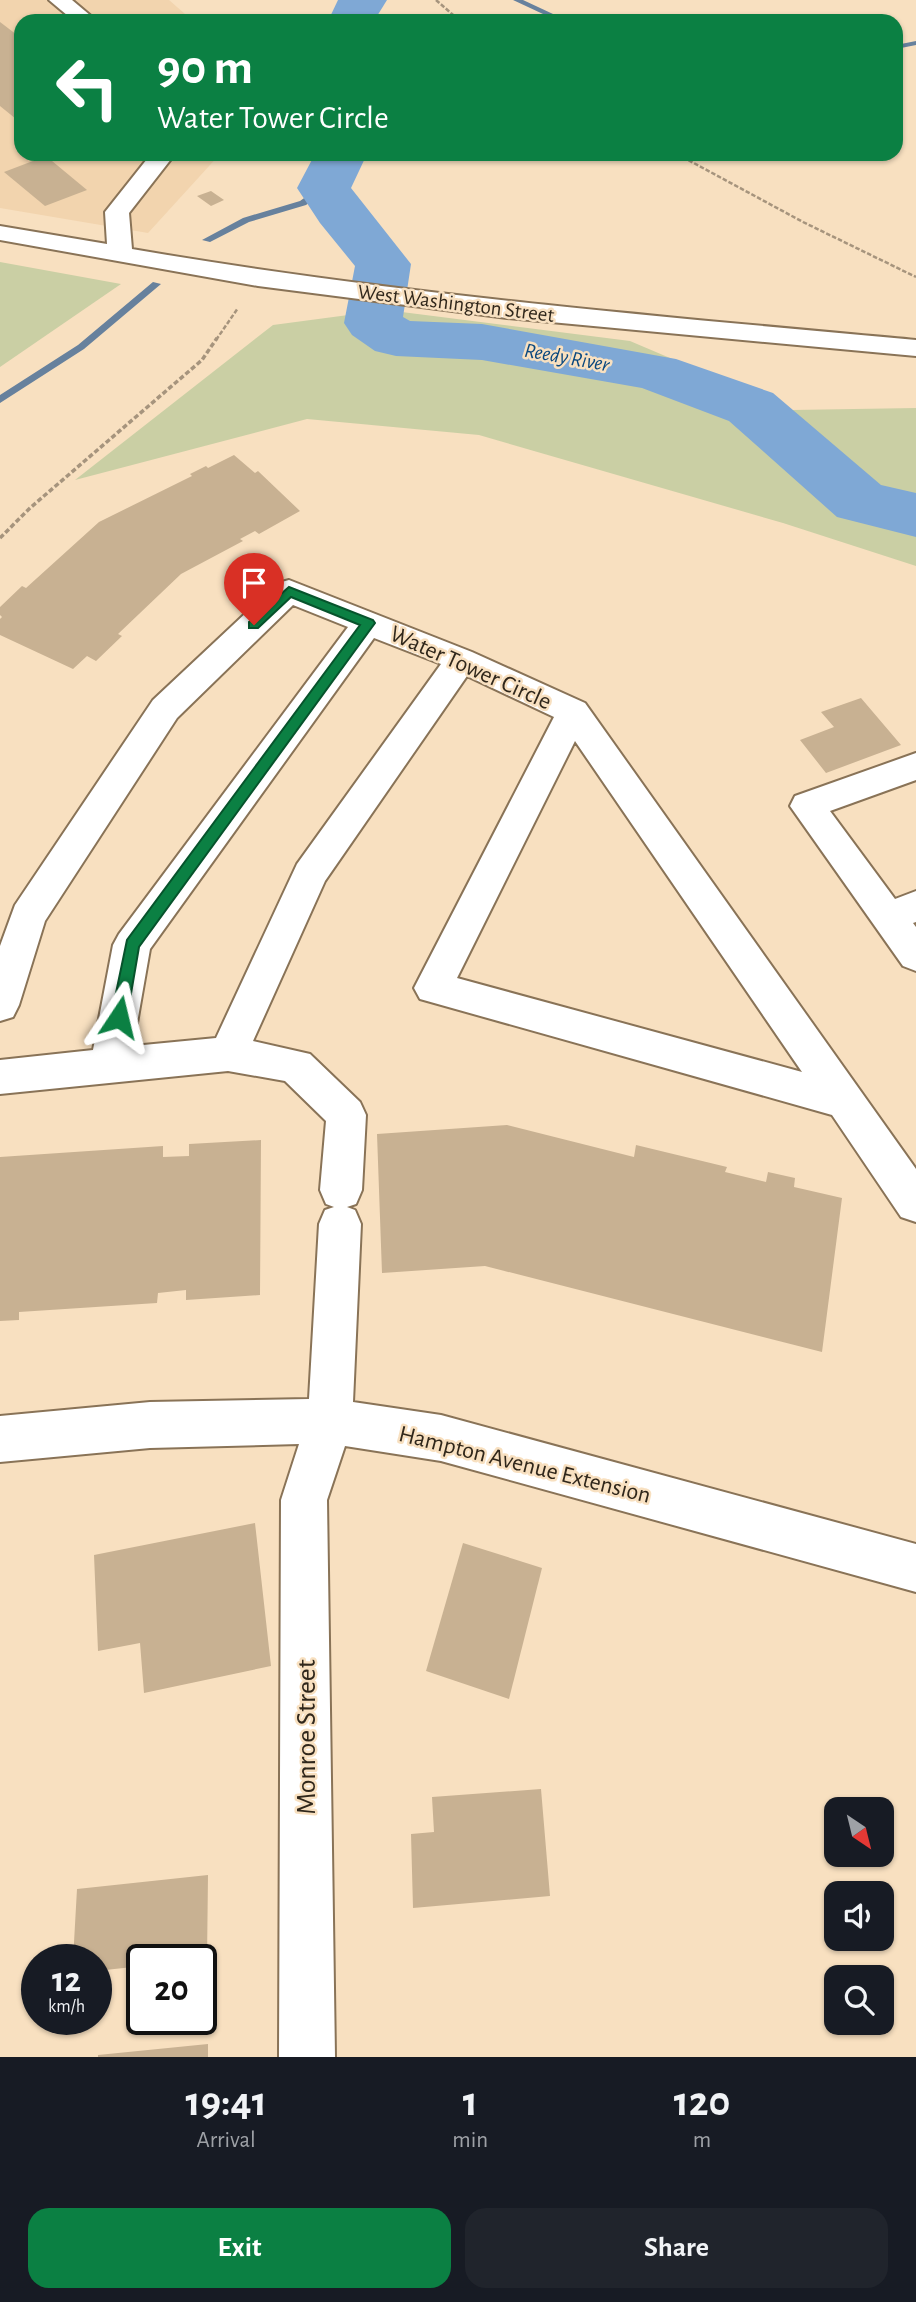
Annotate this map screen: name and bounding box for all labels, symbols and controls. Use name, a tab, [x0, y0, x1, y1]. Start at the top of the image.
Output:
icon: left	[42, 42, 133, 133]
text: 90 m	[157, 44, 253, 93]
text: Water Tower Circle	[157, 102, 389, 134]
street label: West Washington Street	[356, 281, 556, 326]
water label: Reedy River	[523, 340, 612, 375]
pin	[224, 553, 284, 625]
icon: arrive	[235, 564, 273, 602]
street label: Water Tower Circle	[386, 622, 555, 714]
position arrow	[82, 980, 156, 1054]
street label: Hampton Avenue Extension	[396, 1422, 653, 1508]
street label: Monroe Street	[293, 1659, 321, 1815]
north arrow	[824, 1797, 894, 1867]
map controls	[824, 1797, 894, 2035]
button: sound	[824, 1881, 894, 1951]
speed limit sign: 20	[126, 1944, 217, 2035]
text: 12	[52, 1963, 81, 1998]
button: search	[824, 1965, 894, 2035]
text: km/h	[48, 1998, 85, 2016]
text: 19:41	[186, 2081, 267, 2123]
text: 1	[463, 2081, 478, 2123]
text: 120	[674, 2081, 730, 2123]
text: Arrival	[197, 2129, 256, 2152]
text: min	[452, 2129, 488, 2152]
text: m	[693, 2129, 711, 2152]
button: Exit	[28, 2208, 451, 2288]
button: Share	[465, 2208, 888, 2288]

